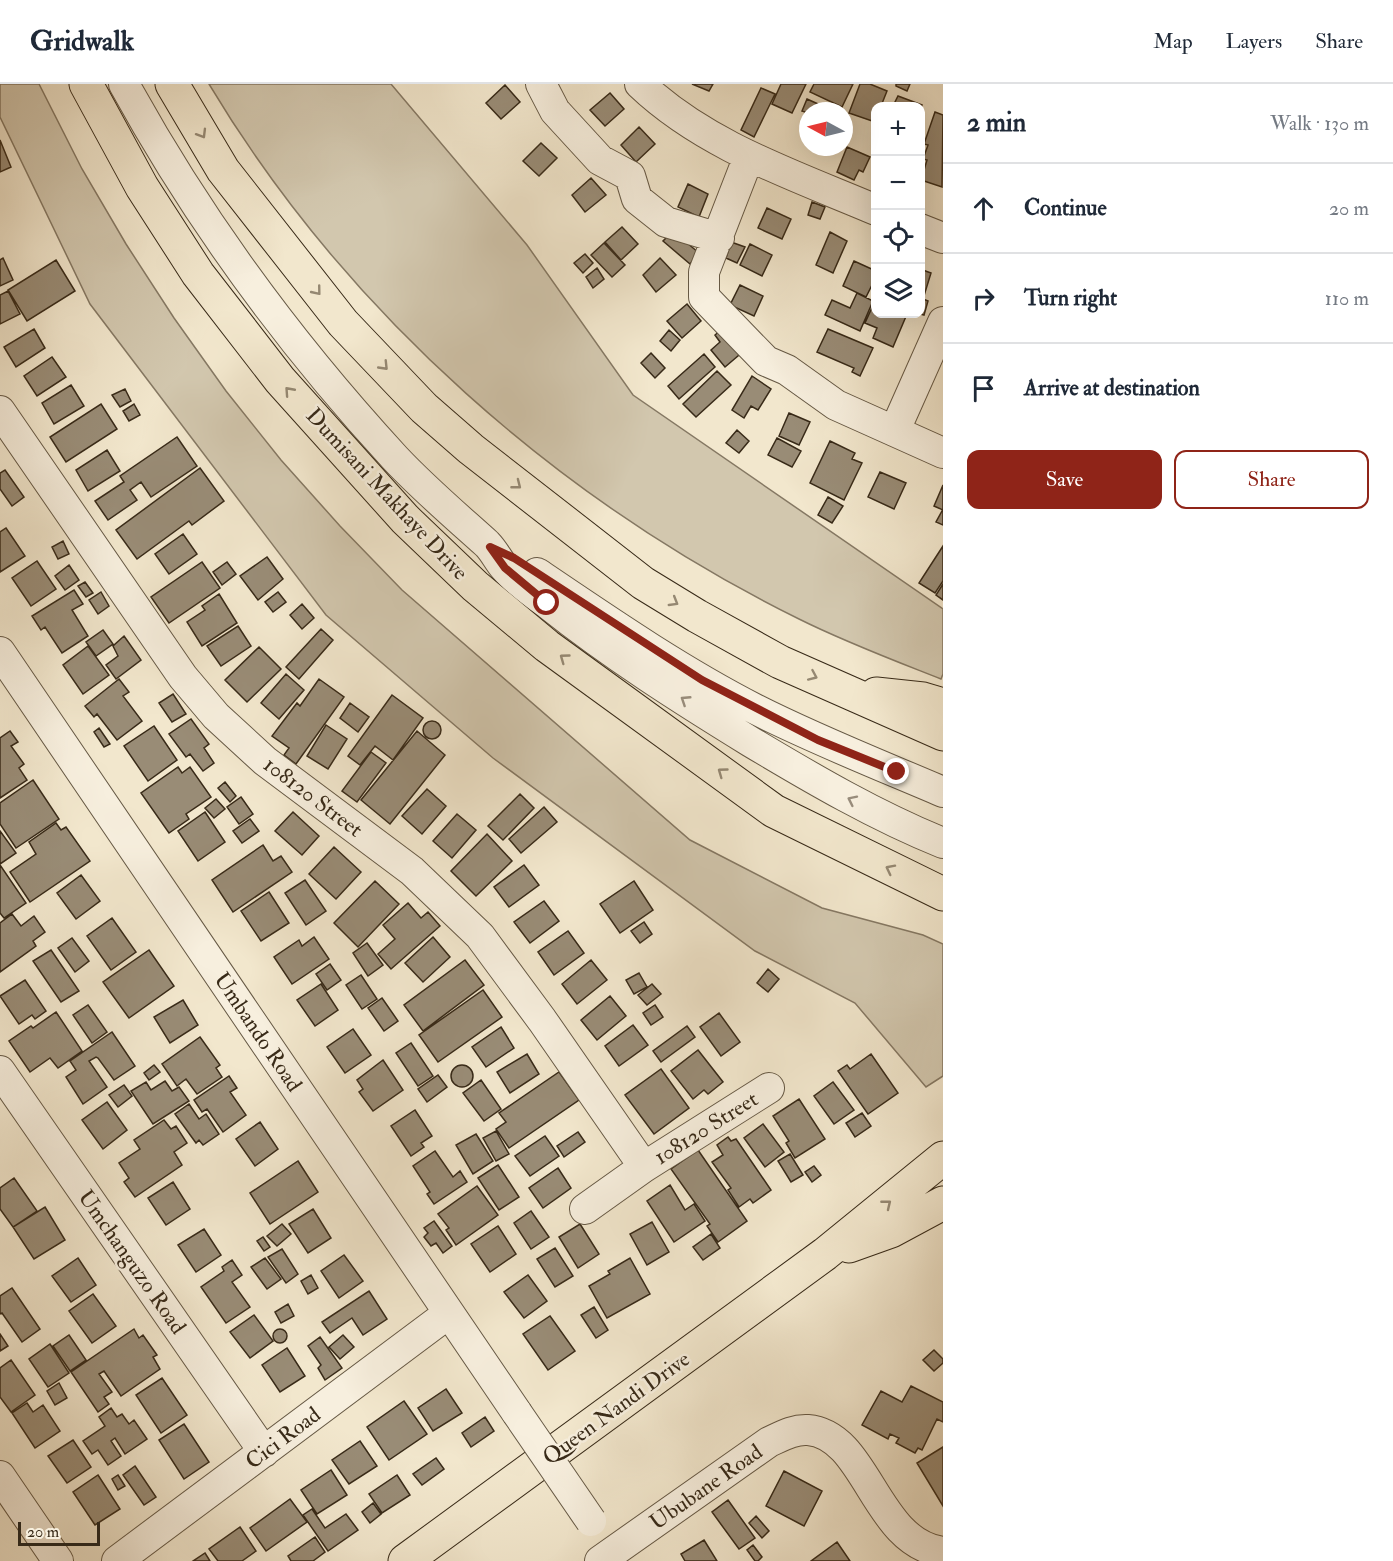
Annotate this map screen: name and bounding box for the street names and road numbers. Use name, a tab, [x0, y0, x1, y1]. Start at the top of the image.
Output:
street label: Dumisani Makhaye Drive	[300, 402, 474, 586]
street label: 108120 Street	[258, 751, 368, 843]
street label: Umbando Road	[208, 967, 308, 1097]
street label: 108120 Street	[649, 1085, 763, 1171]
street label: Umchanguzo Road	[72, 1184, 192, 1340]
street label: Queen Nandi Drive	[537, 1345, 695, 1471]
street label: Cici Road	[240, 1401, 326, 1475]
street label: Ububane Road	[644, 1438, 768, 1536]

